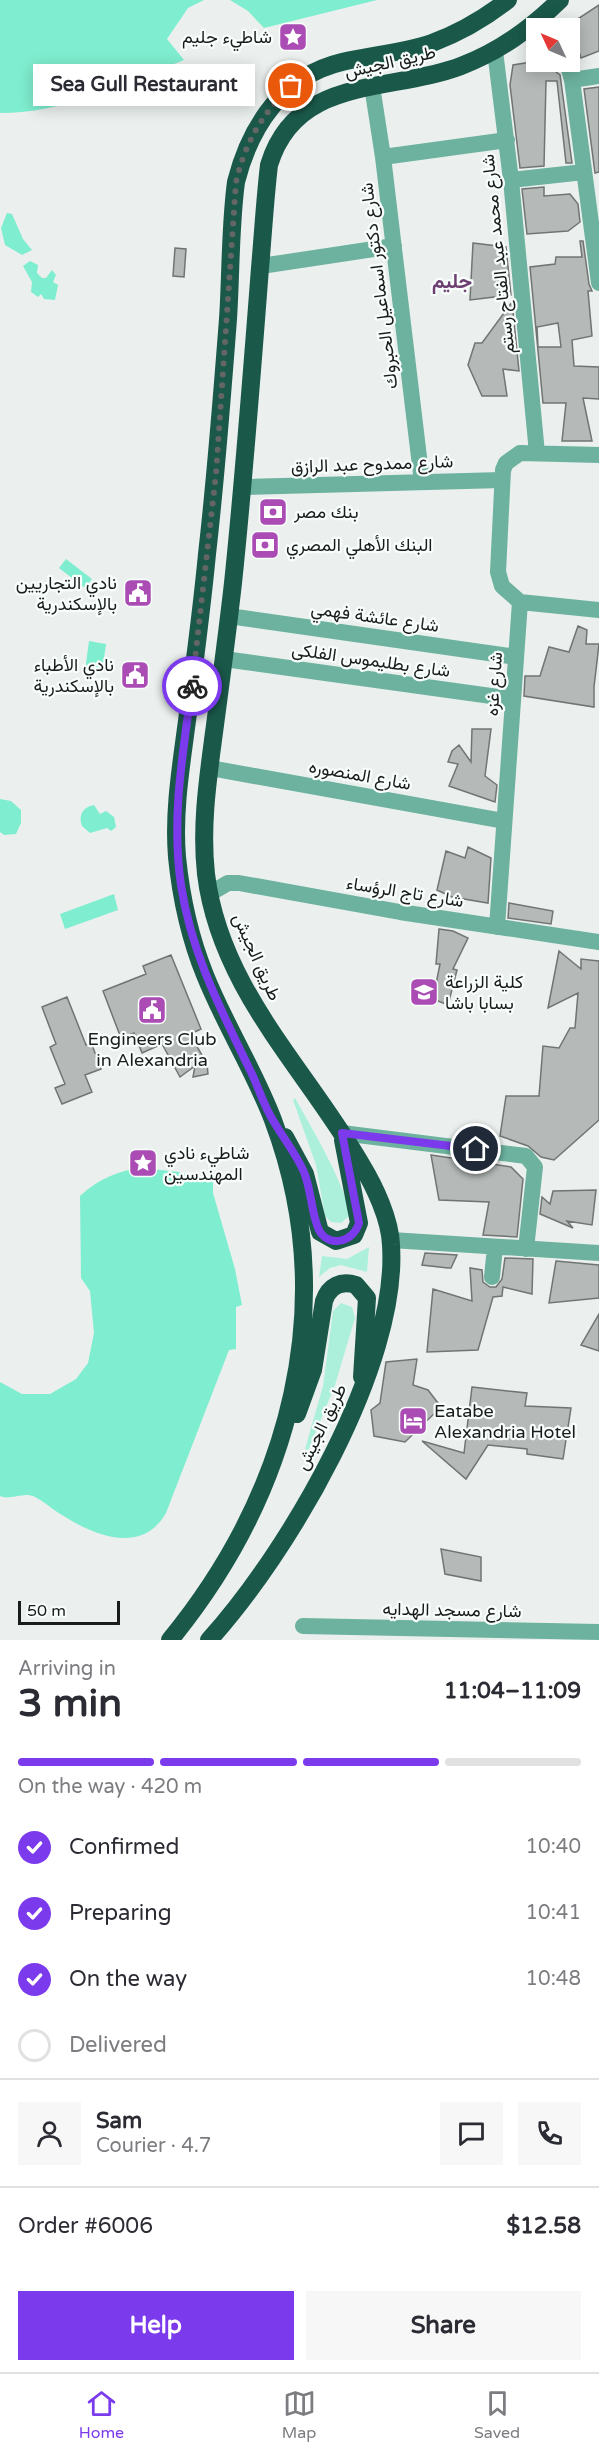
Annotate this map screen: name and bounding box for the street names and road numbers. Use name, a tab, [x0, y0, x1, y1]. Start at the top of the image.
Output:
street label: طريق الجيش	[342, 41, 438, 83]
street label: شارع محمد عبد الفتاح رستم	[477, 153, 520, 355]
street label: شارع دكتور اسماعيل الحبروك	[355, 181, 404, 390]
street label: شارع ممدوح عبد الرازق	[291, 450, 454, 479]
street label: شارع عائشة فهمي	[309, 597, 440, 641]
street label: شارع بطليموس الفلكى	[290, 638, 452, 683]
street label: شارع غزه	[481, 651, 508, 717]
street label: شارع المنصوره	[307, 755, 413, 796]
street label: شارع تاج الرؤساء	[345, 872, 465, 913]
street label: طريق الجيش	[228, 910, 286, 1004]
street label: طريق الجيش	[291, 1380, 351, 1474]
street label: شارع مسجد الهدايه	[382, 1598, 522, 1623]

